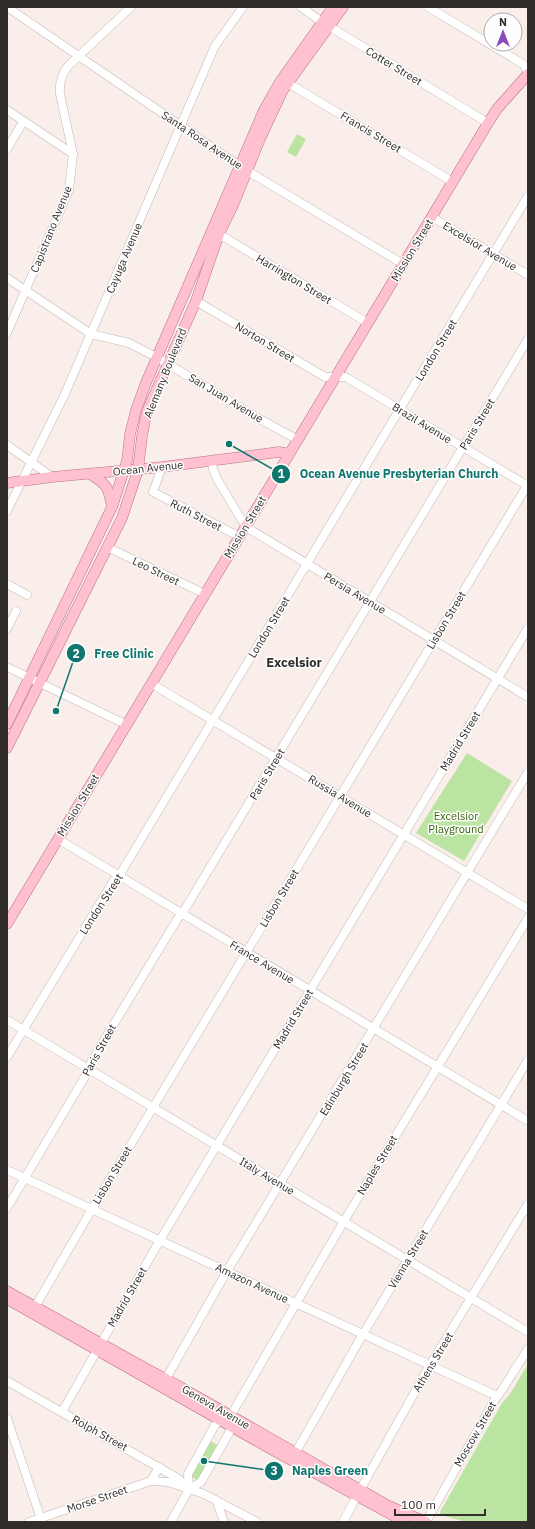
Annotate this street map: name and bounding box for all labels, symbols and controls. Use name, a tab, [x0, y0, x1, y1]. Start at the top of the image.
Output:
north arrow	[483, 12, 523, 52]
text: N	[499, 15, 507, 29]
street label: Cotter Street	[363, 44, 425, 88]
street label: Santa Rosa Avenue	[159, 108, 245, 172]
street label: Francis Street	[338, 108, 404, 156]
street label: Capistrano Avenue	[27, 183, 75, 275]
street label: Mission Street	[388, 216, 436, 284]
street label: Excelsior Avenue	[440, 218, 520, 274]
street label: Cayuga Avenue	[103, 221, 145, 295]
street label: Harrington Street	[254, 251, 334, 307]
street label: London Street	[412, 317, 460, 383]
street label: Norton Street	[233, 319, 297, 365]
street label: Alemany Boulevard	[141, 326, 189, 420]
street label: San Juan Avenue	[186, 370, 266, 426]
street label: Paris Street	[456, 396, 498, 452]
street label: Brazil Avenue	[390, 400, 454, 446]
street label: Ocean Avenue	[112, 457, 184, 479]
callout: Ocean Avenue Presbyterian Church	[271, 462, 506, 486]
text: 1	[277, 466, 285, 481]
text: Ocean Avenue Presbyterian Church	[300, 466, 498, 481]
street label: Mission Street	[221, 493, 269, 561]
street label: Ruth Street	[168, 496, 224, 534]
street label: Leo Street	[130, 554, 182, 588]
street label: Persia Avenue	[321, 569, 389, 617]
street label: Lisbon Street	[423, 588, 469, 652]
street label: London Street	[245, 594, 293, 660]
callout: Free Clinic	[66, 641, 162, 665]
text: 2	[72, 646, 80, 661]
text: Free Clinic	[94, 646, 154, 661]
district label: Excelsior	[266, 654, 322, 671]
street label: Madrid Street	[437, 709, 483, 773]
street label: Paris Street	[246, 746, 288, 802]
street label: Mission Street	[54, 771, 102, 839]
street label: Russia Avenue	[306, 771, 374, 821]
park label: Excelsior Playground	[428, 809, 484, 836]
street label: Lisbon Street	[256, 866, 302, 930]
street label: London Street	[76, 871, 126, 937]
street label: France Avenue	[227, 937, 297, 987]
street label: Madrid Street	[270, 987, 316, 1051]
street label: Paris Street	[79, 1021, 119, 1078]
street label: Edinburgh Street	[317, 1040, 371, 1118]
street label: Naples Street	[354, 1132, 400, 1197]
street label: Lisbon Street	[89, 1143, 135, 1207]
street label: Italy Avenue	[237, 1154, 297, 1198]
street label: Vienna Street	[385, 1227, 431, 1291]
street label: Amazon Avenue	[213, 1260, 291, 1306]
street label: Madrid Street	[104, 1264, 150, 1330]
street label: Athens Street	[410, 1329, 456, 1395]
street label: Geneva Avenue	[179, 1382, 253, 1432]
street label: Moscow Street	[451, 1399, 499, 1469]
street label: Rolph Street	[70, 1412, 130, 1454]
callout: Naples Green	[264, 1459, 376, 1483]
text: 3	[270, 1463, 278, 1478]
text: Naples Green	[292, 1463, 368, 1478]
street label: Morse Street	[65, 1482, 129, 1516]
scale bar	[395, 1491, 485, 1517]
text: 100 m	[401, 1497, 436, 1512]

